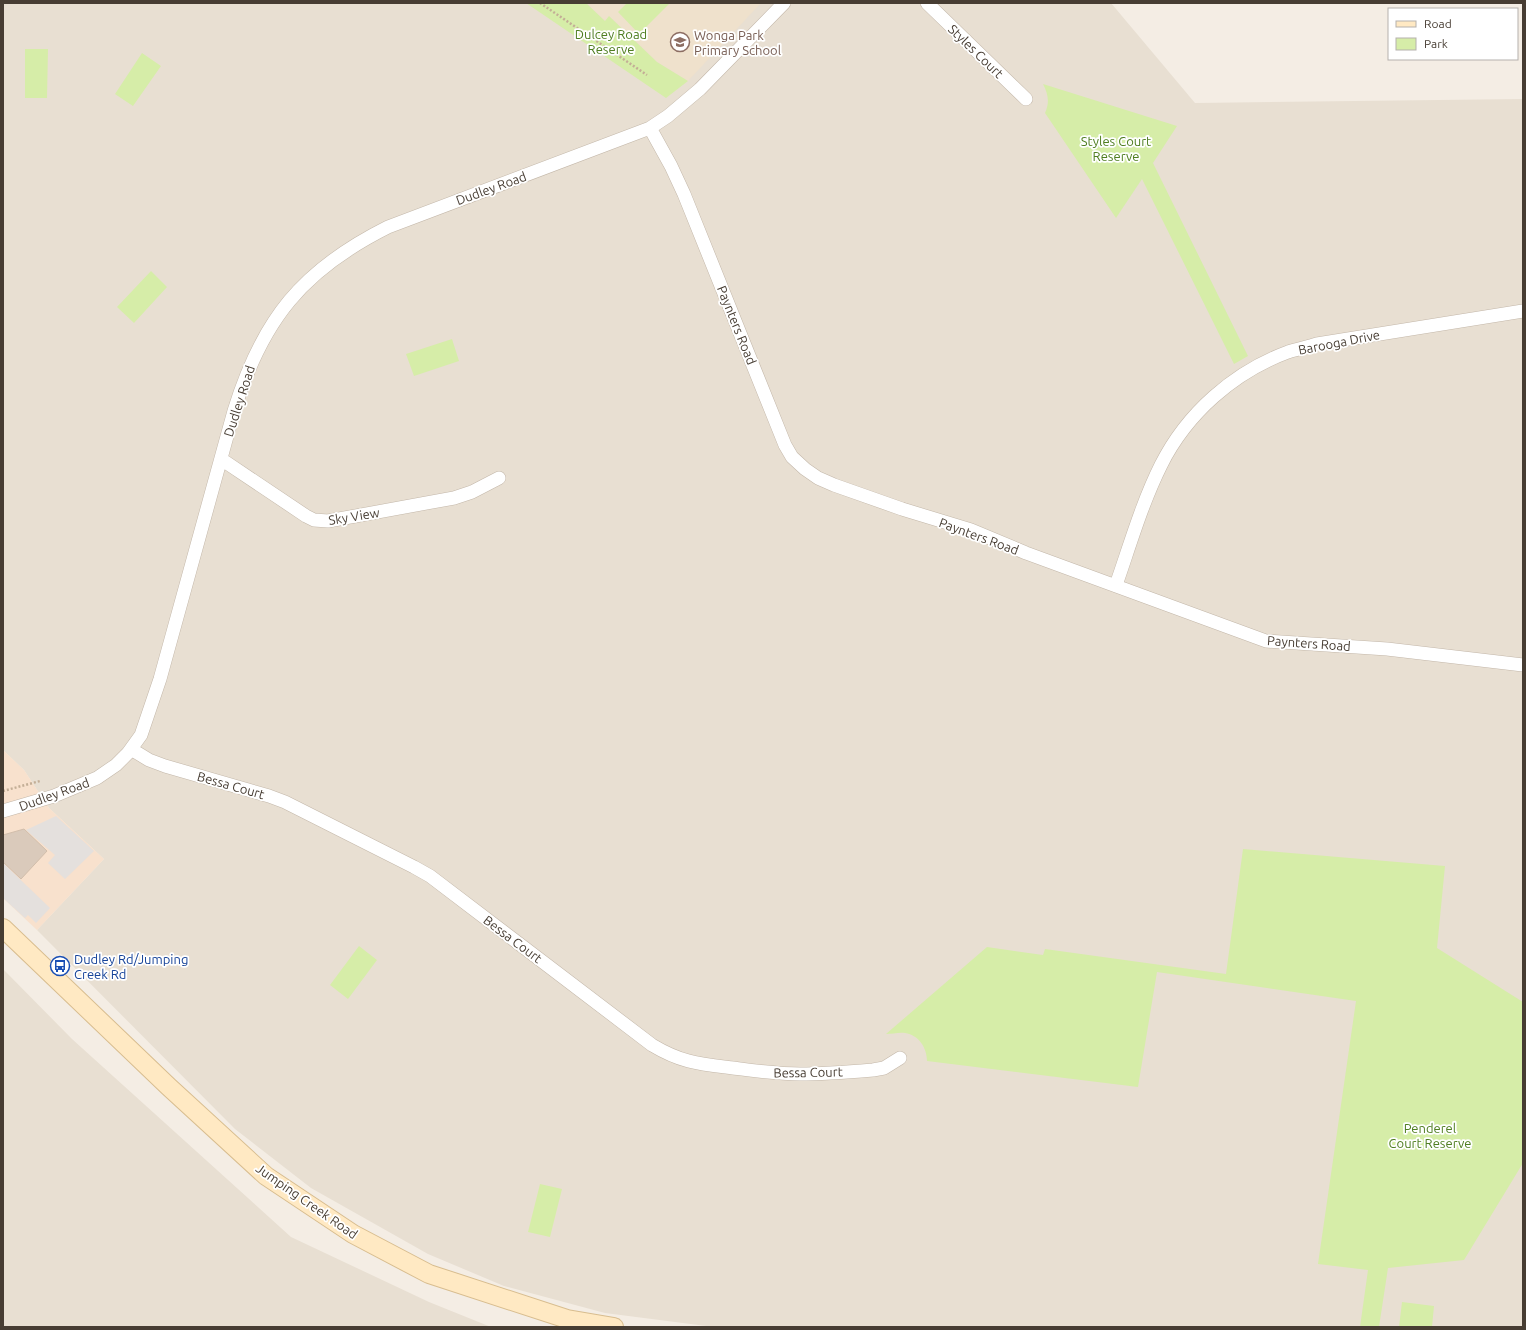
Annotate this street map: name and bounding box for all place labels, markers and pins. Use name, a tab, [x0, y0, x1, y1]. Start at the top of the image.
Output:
place label: Wonga Park Primary School	[694, 28, 782, 57]
school or university icon: Wonga Park Primary School	[669, 31, 691, 53]
place label: Dudley Rd/Jumping Creek Rd	[74, 952, 188, 981]
bus stop icon: Dudley Rd/Jumping Creek Rd	[49, 955, 71, 977]

